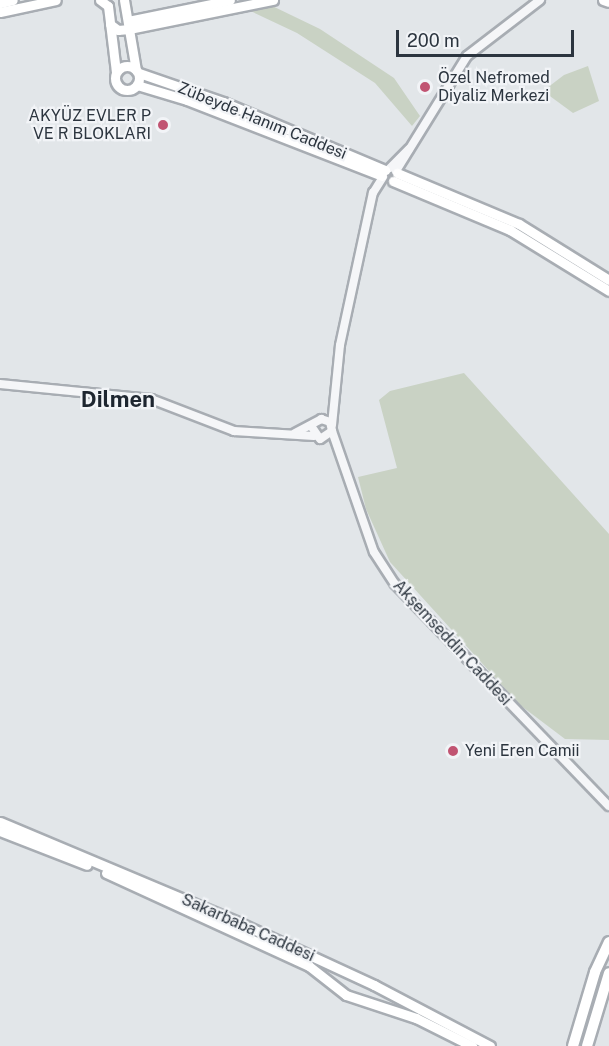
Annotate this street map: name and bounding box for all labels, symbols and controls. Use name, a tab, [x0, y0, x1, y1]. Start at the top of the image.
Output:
scale bar	[399, 18, 578, 56]
text: 200 m	[407, 30, 460, 51]
place label: Özel Nefromed Diyaliz Merkezi	[438, 68, 550, 106]
street label: Zübeyde Hanım Caddesi	[175, 78, 349, 164]
marker: Özel Nefromed Diyaliz Merkezi	[416, 78, 434, 96]
place label: AKYÜZ EVLER P VE R BLOKLARI	[29, 106, 151, 144]
marker: AKYÜZ EVLER P VE R BLOKLARI	[156, 118, 170, 132]
district label: Dilmen	[81, 387, 155, 413]
street label: Akşemseddin Caddesi	[389, 576, 515, 710]
place label: Yeni Eren Camii	[465, 741, 580, 761]
marker: Yeni Eren Camii	[446, 744, 460, 758]
street label: Sakarbaba Caddesi	[178, 890, 318, 966]

